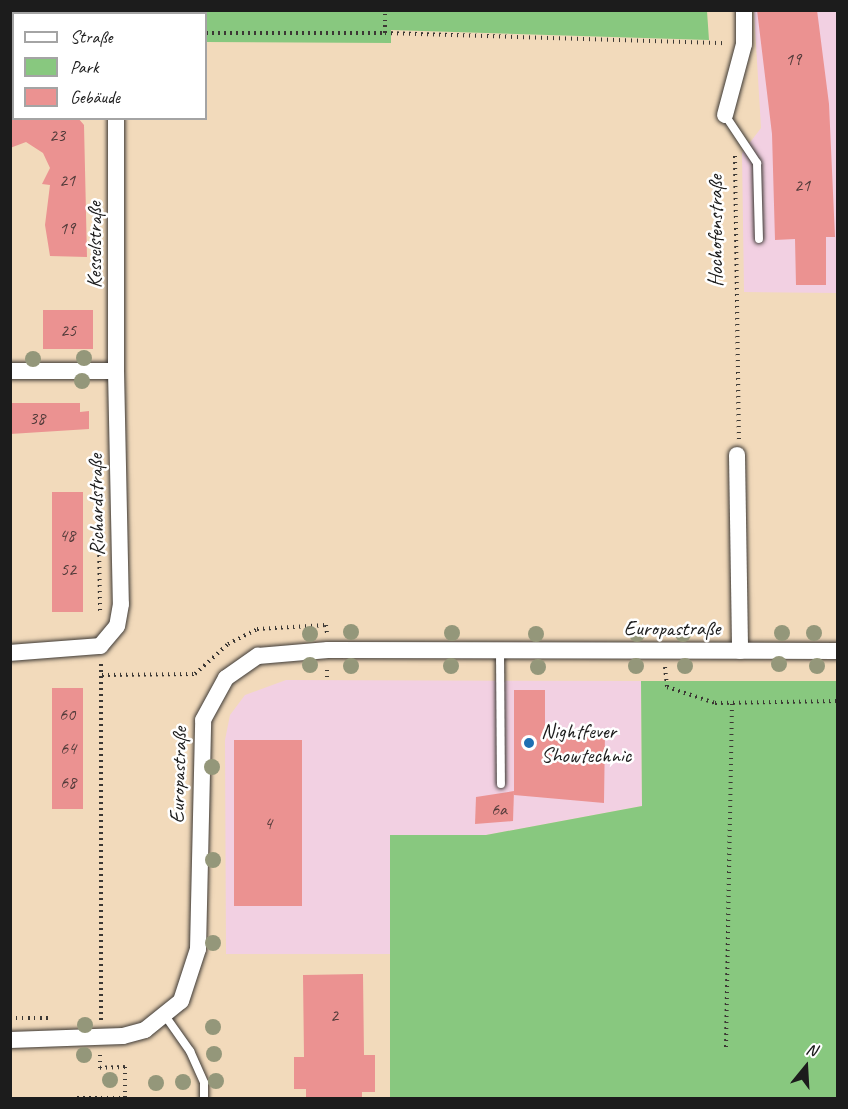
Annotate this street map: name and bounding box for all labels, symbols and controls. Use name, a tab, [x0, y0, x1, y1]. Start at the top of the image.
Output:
legend	[12, 12, 207, 120]
text: Straße	[70, 26, 112, 48]
house number: 19	[785, 48, 801, 70]
text: Park	[70, 56, 99, 78]
text: Gebäude	[70, 86, 120, 108]
house number: 23	[49, 124, 65, 146]
house number: 21	[59, 169, 75, 191]
house number: 21	[794, 174, 810, 196]
street label: Hochofenstraße	[702, 175, 728, 287]
street label: Kesselstraße	[81, 202, 107, 288]
house number: 19	[59, 217, 75, 239]
house number: 25	[60, 319, 76, 341]
house number: 38	[29, 407, 45, 429]
street label: Richardstraße	[83, 454, 109, 556]
house number: 48	[59, 524, 75, 546]
house number: 52	[60, 558, 76, 580]
street label: Europastraße	[624, 615, 720, 641]
house number: 60	[59, 703, 75, 725]
place label: Nightfever Showtechnic	[541, 718, 631, 768]
street label: Europastraße	[164, 726, 192, 824]
marker: Nightfever Showtechnic	[522, 736, 536, 750]
house number: 64	[60, 737, 76, 759]
house number: 68	[60, 771, 76, 793]
house number: 6a	[491, 798, 507, 820]
house number: 4	[264, 812, 272, 834]
house number: 2	[330, 1004, 338, 1026]
north arrow	[776, 1037, 836, 1097]
text: N	[804, 1039, 819, 1061]

